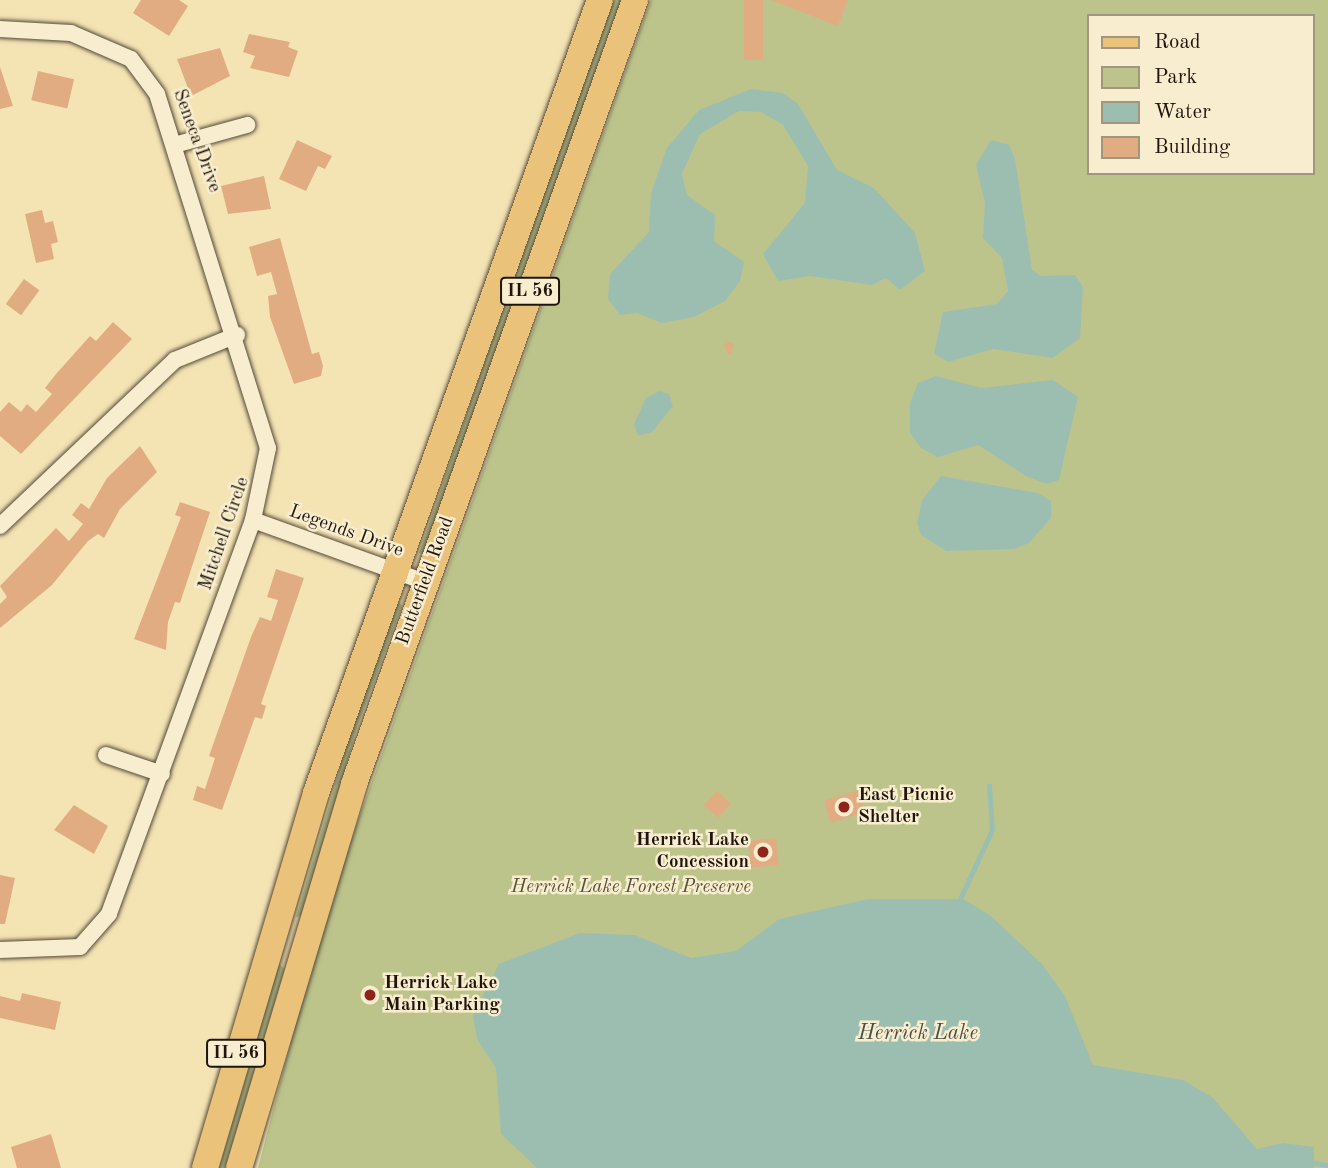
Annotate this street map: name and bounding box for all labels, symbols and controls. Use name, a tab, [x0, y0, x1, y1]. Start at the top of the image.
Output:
legend	[1086, 14, 1314, 175]
text: Road	[1154, 32, 1201, 53]
text: Park	[1154, 67, 1197, 88]
street label: Seneca Drive	[167, 86, 225, 196]
text: Water	[1154, 102, 1211, 123]
text: Building	[1154, 137, 1230, 158]
road number: IL 56	[498, 276, 562, 306]
street label: Mitchell Circle	[195, 474, 255, 594]
street label: Legends Drive	[286, 501, 406, 563]
street label: Butterfield Road	[392, 514, 460, 648]
place label: East Picnic Shelter	[858, 785, 954, 829]
marker: East Picnic Shelter	[836, 799, 852, 815]
place label: Herrick Lake Concession	[635, 830, 749, 874]
marker: Herrick Lake Concession	[755, 844, 771, 860]
park label: Herrick Lake Forest Preserve	[511, 877, 751, 899]
place label: Herrick Lake Main Parking	[384, 973, 500, 1017]
marker: Herrick Lake Main Parking	[362, 987, 378, 1003]
water label: Herrick Lake	[858, 1021, 978, 1047]
road number: IL 56	[204, 1038, 268, 1068]

